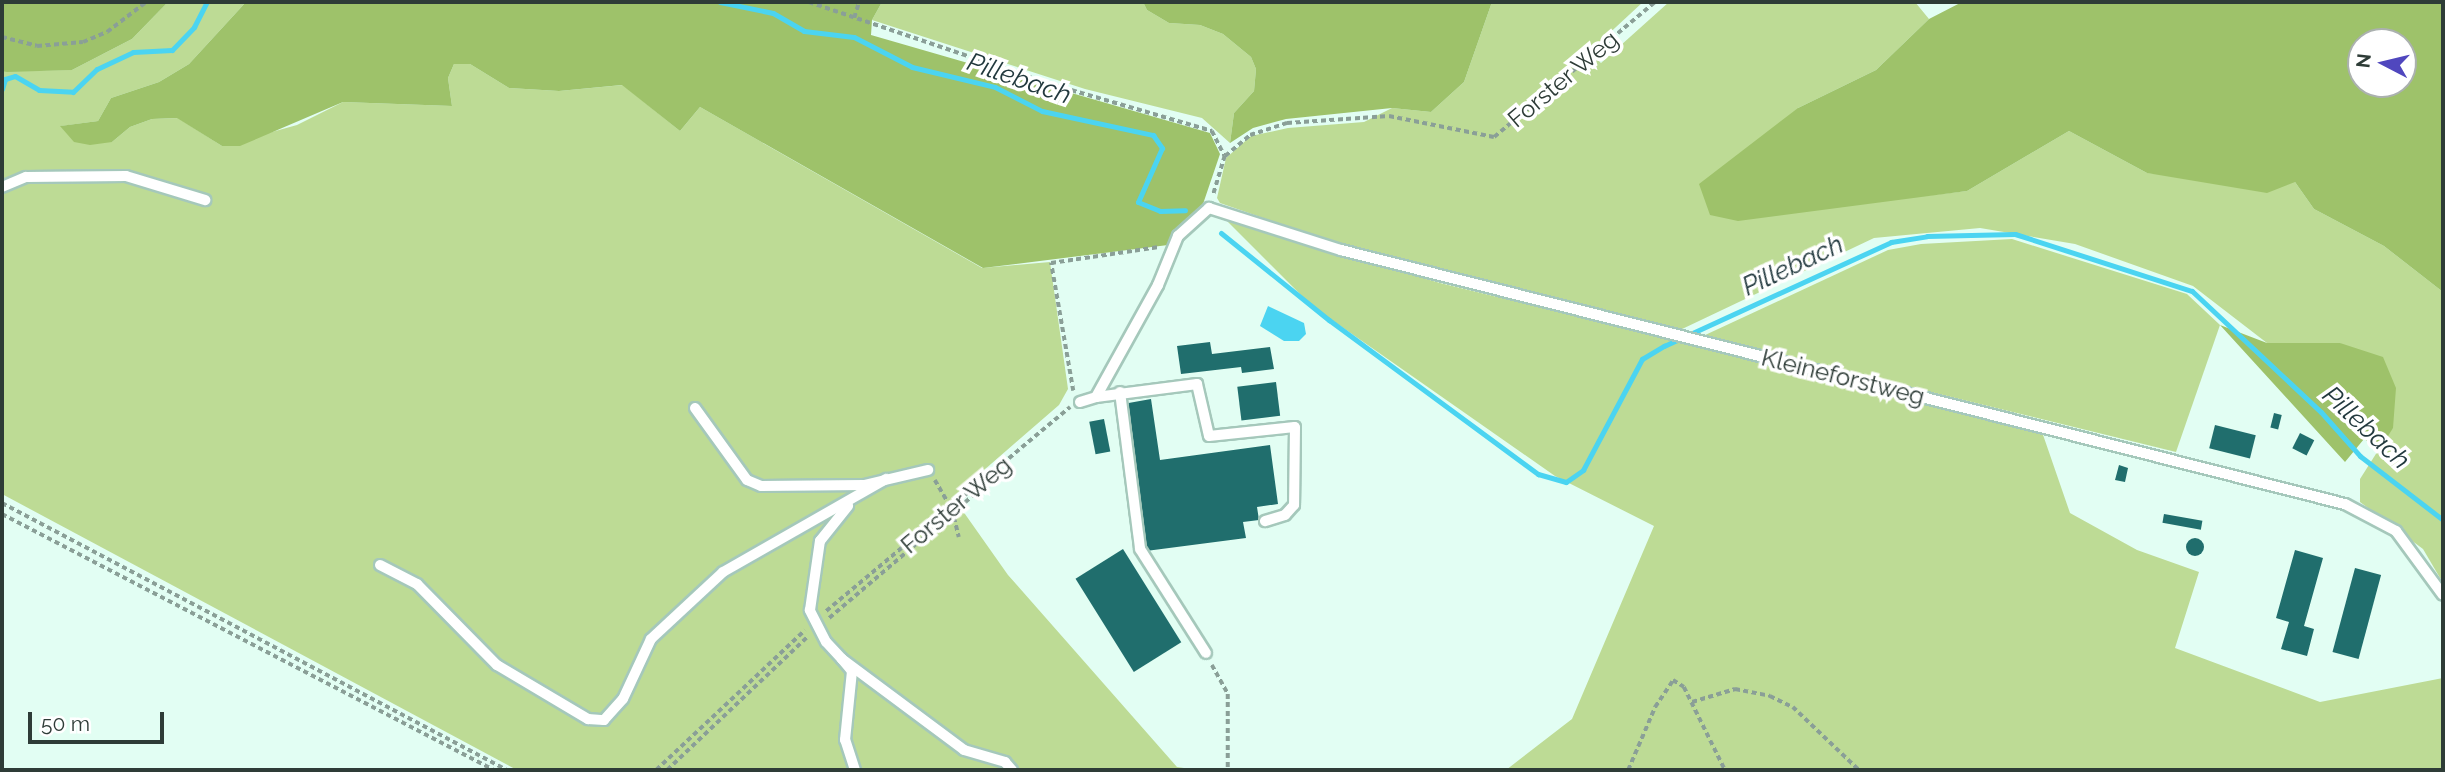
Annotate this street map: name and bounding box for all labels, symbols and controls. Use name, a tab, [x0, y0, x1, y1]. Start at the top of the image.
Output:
street label: Forster Weg	[1501, 24, 1625, 134]
north arrow	[2347, 28, 2417, 98]
water label: Pillebach	[963, 47, 1075, 111]
text: N	[2351, 52, 2375, 69]
water label: Pillebach	[1738, 229, 1848, 303]
street label: Kleineforstweg	[1758, 343, 1928, 411]
water label: Pillebach	[2316, 380, 2416, 476]
street label: Forster Weg	[894, 450, 1018, 560]
scale bar	[32, 698, 168, 742]
text: 50 m	[41, 711, 90, 736]

